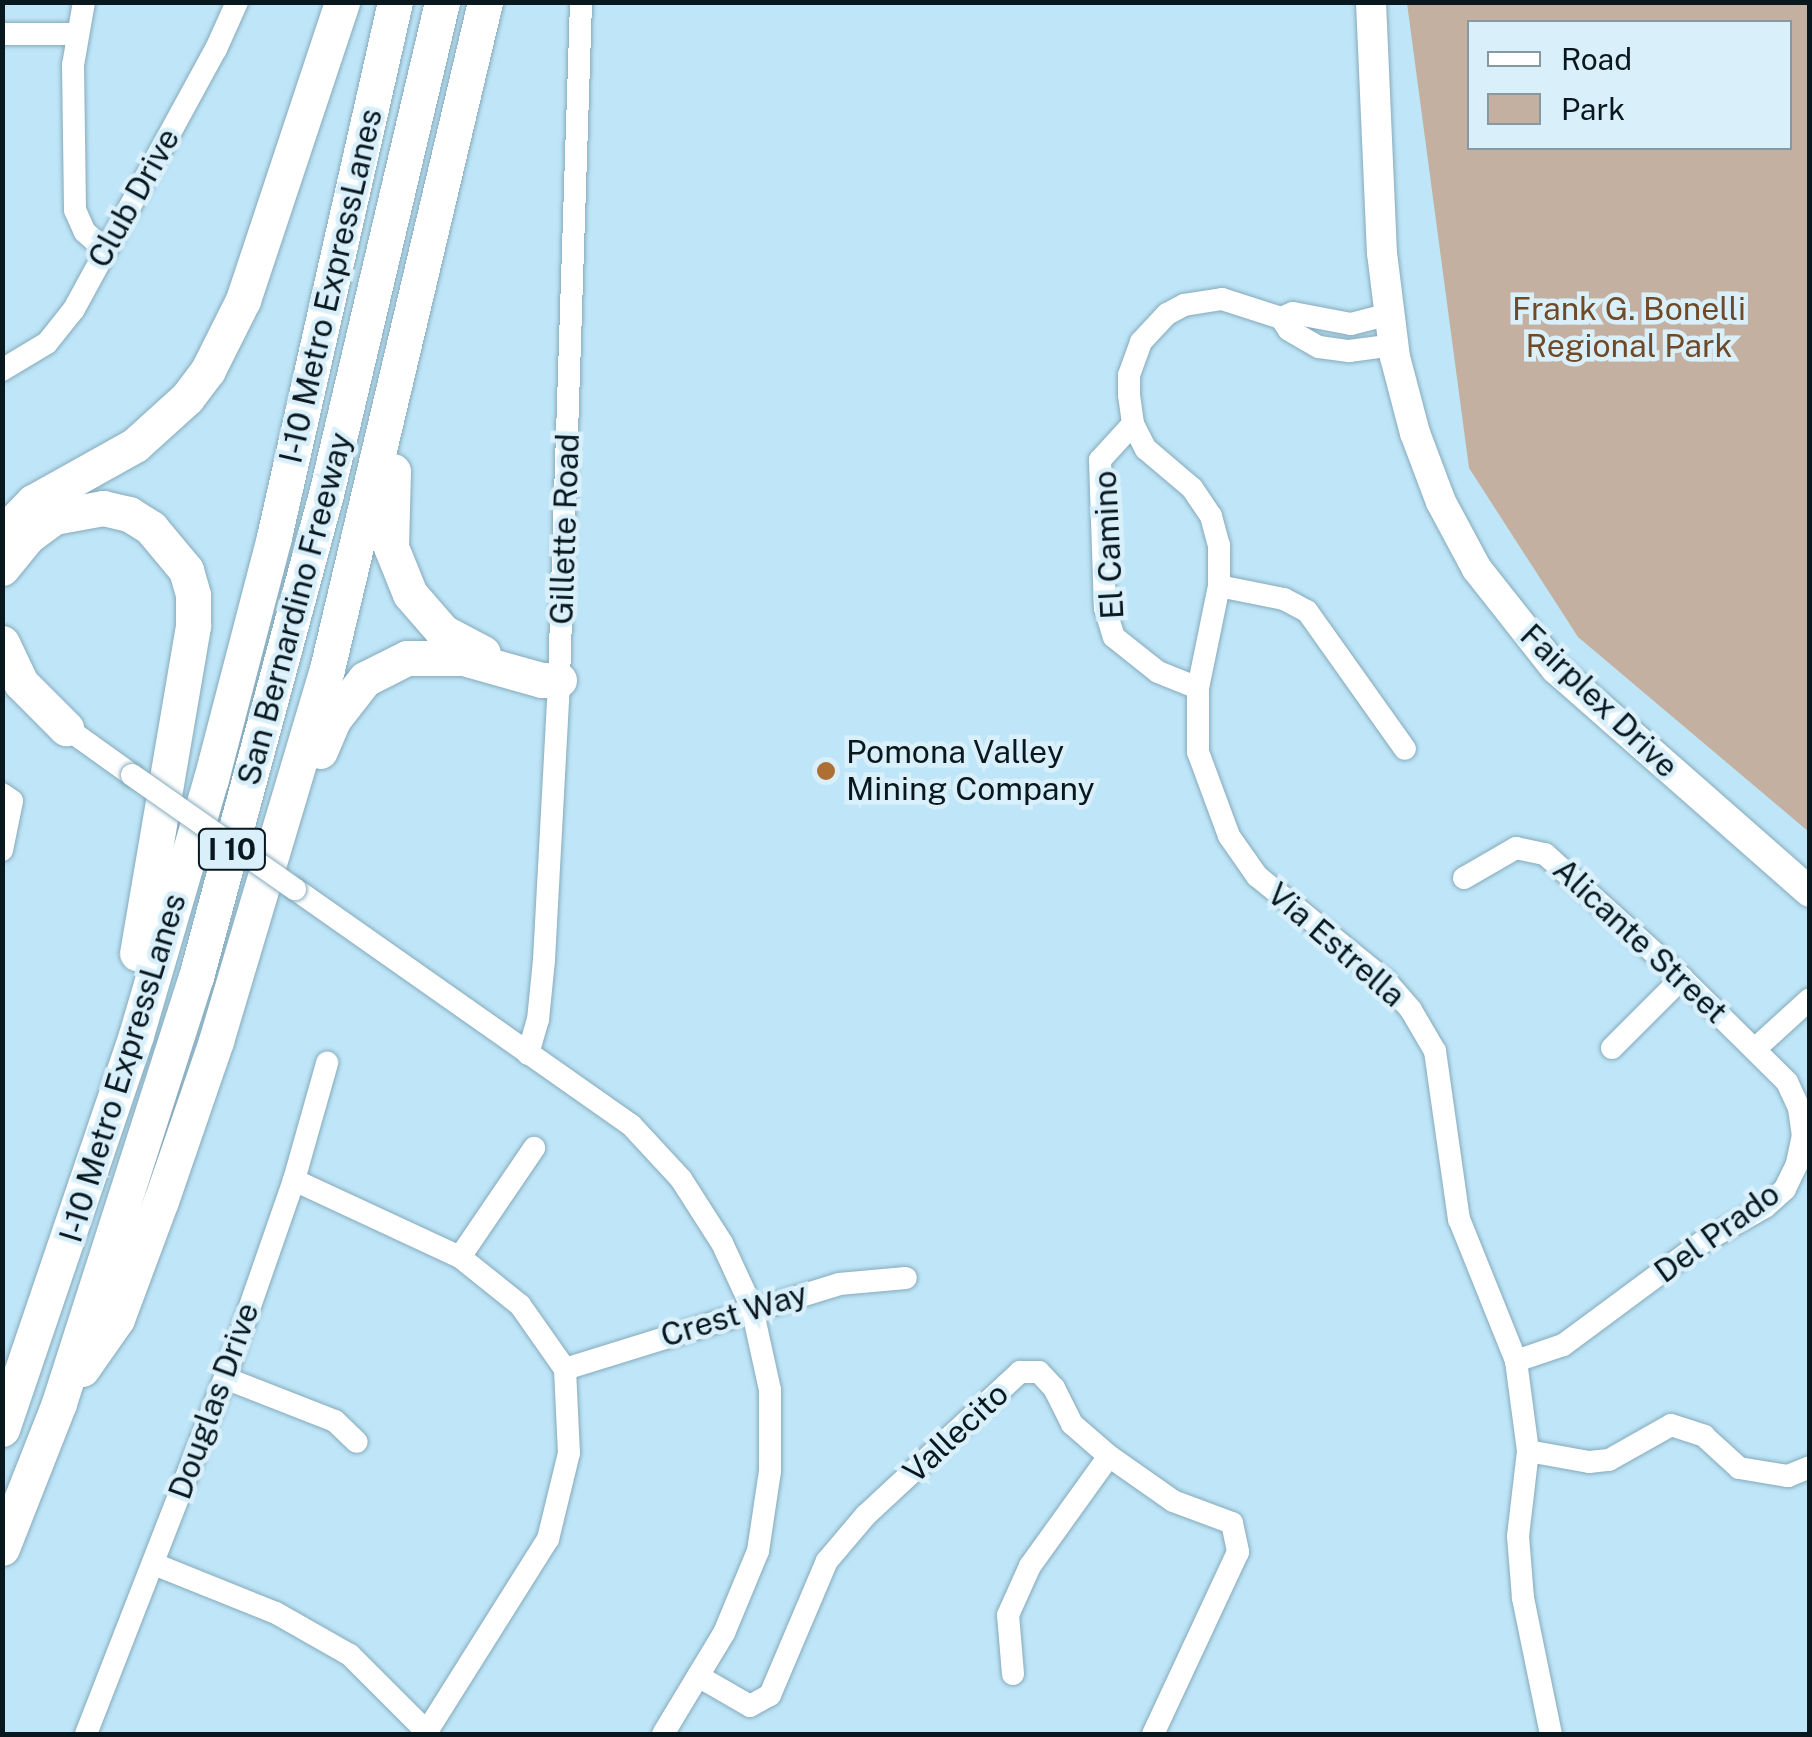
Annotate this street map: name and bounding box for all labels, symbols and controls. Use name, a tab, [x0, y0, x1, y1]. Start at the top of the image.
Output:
legend	[1467, 20, 1792, 150]
text: Road	[1561, 41, 1632, 77]
text: Park	[1561, 91, 1625, 127]
street label: I-10 Metro ExpressLanes	[271, 105, 391, 467]
street label: Club Drive	[80, 122, 188, 274]
park label: Frank G. Bonelli Regional Park	[1512, 291, 1746, 366]
street label: San Bernardino Freeway	[229, 428, 361, 790]
street label: Gillette Road	[542, 433, 588, 625]
street label: El Camino	[1086, 470, 1132, 620]
street label: Fairplex Drive	[1512, 616, 1686, 786]
place label: Pomona Valley Mining Company	[846, 734, 1095, 809]
marker: Pomona Valley Mining Company	[815, 760, 837, 782]
road number: I 10	[197, 824, 267, 874]
street label: Alicante Street	[1545, 850, 1735, 1032]
street label: Via Estrella	[1259, 875, 1413, 1015]
street label: I-10 Metro ExpressLanes	[52, 889, 194, 1247]
street label: Del Prado	[1647, 1175, 1787, 1291]
street label: Crest Way	[656, 1274, 812, 1356]
street label: Douglas Drive	[161, 1298, 267, 1504]
street label: Vallecito	[896, 1375, 1016, 1491]

